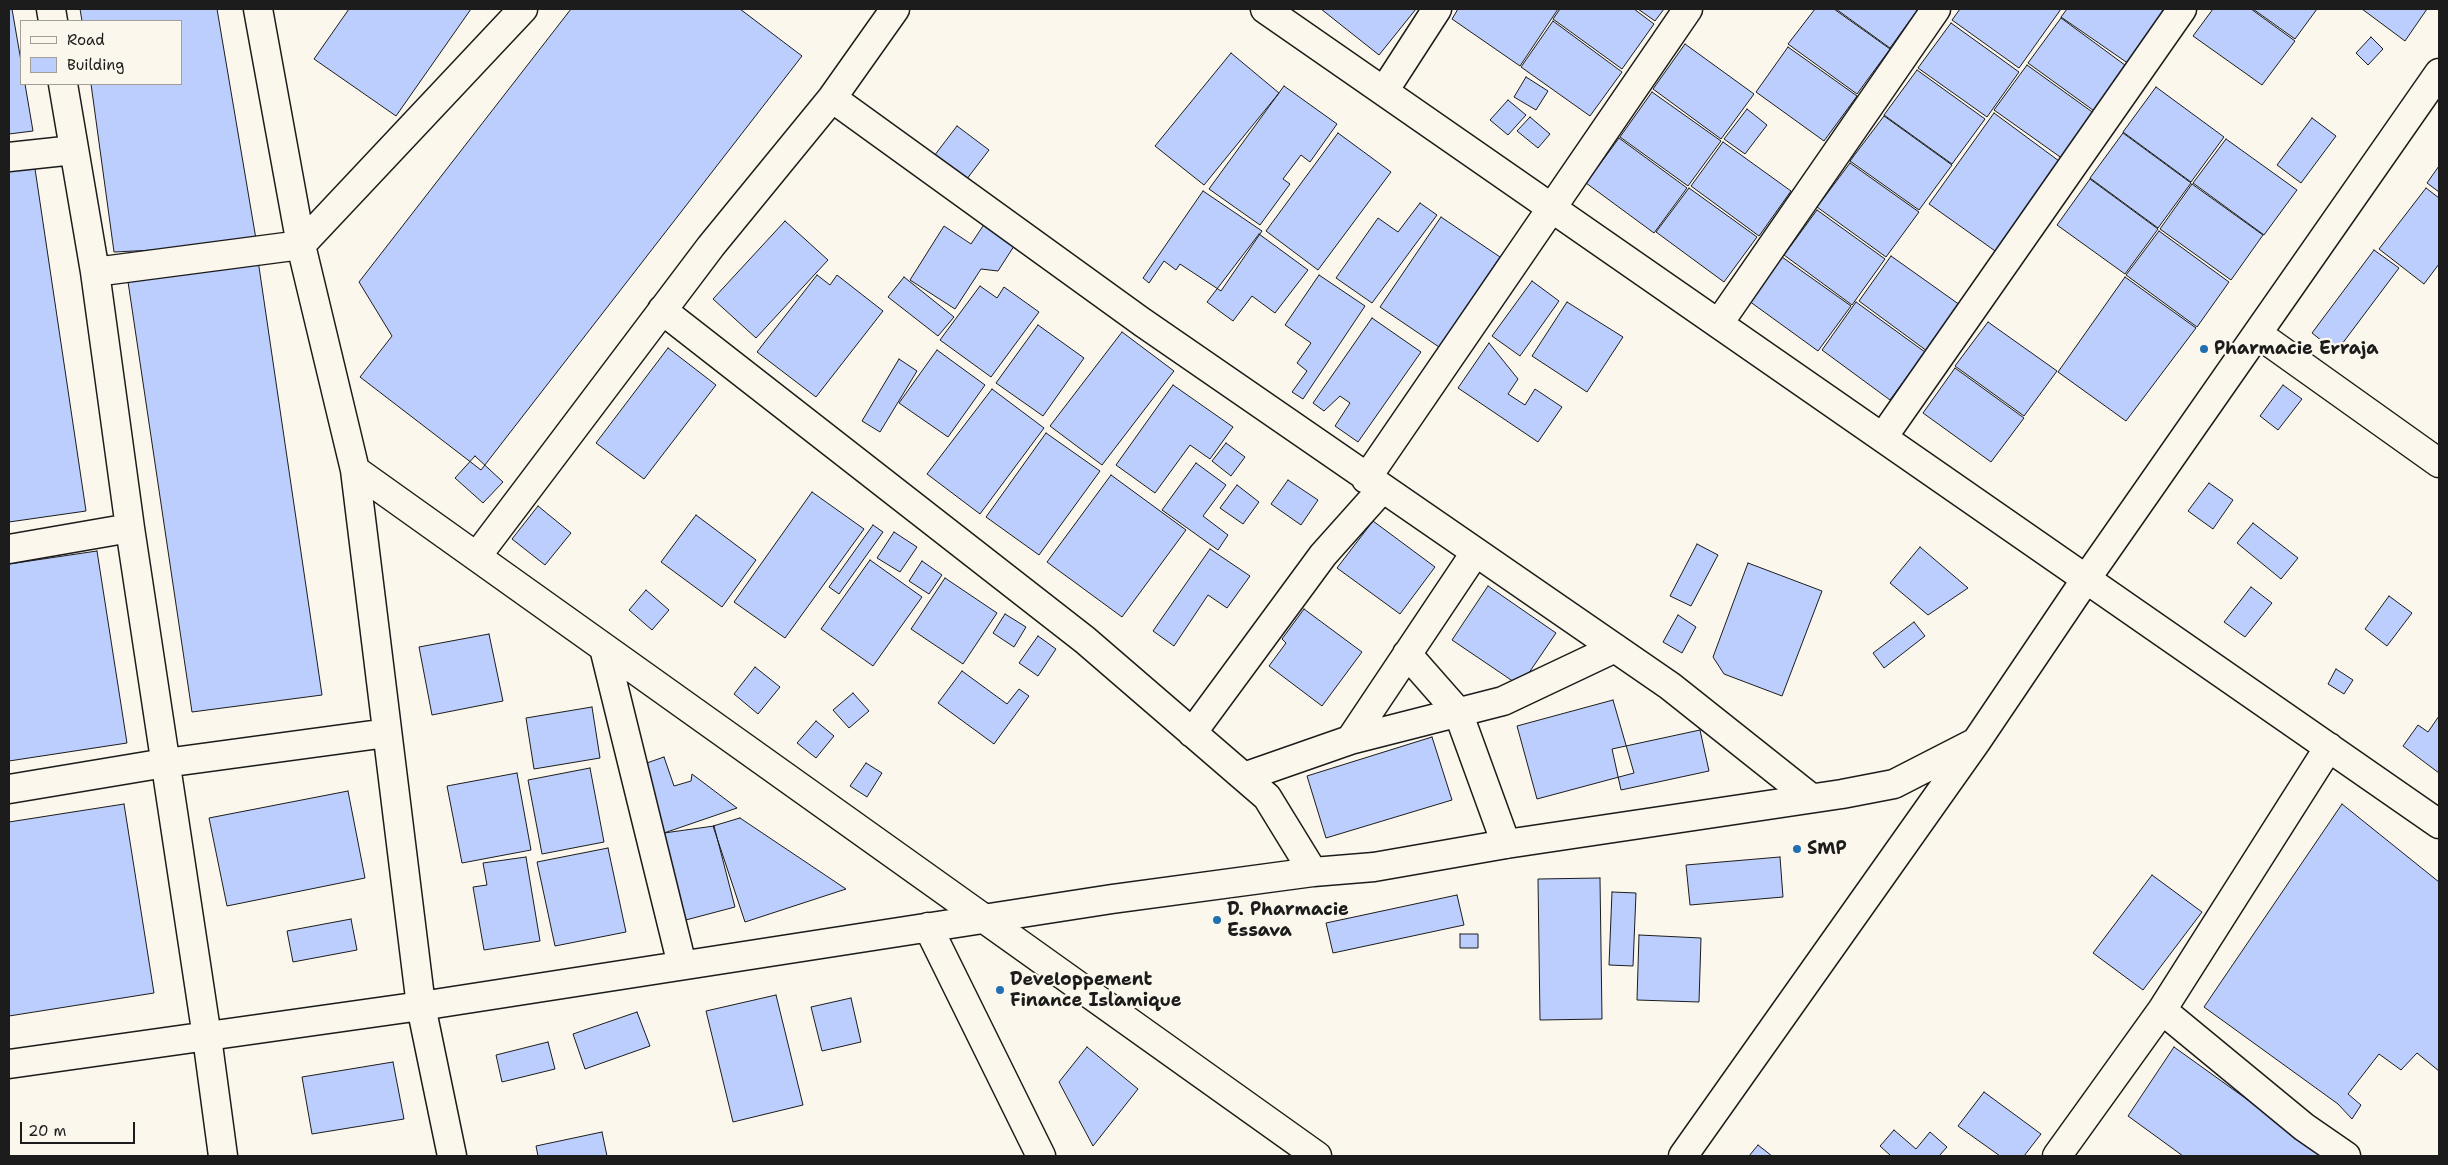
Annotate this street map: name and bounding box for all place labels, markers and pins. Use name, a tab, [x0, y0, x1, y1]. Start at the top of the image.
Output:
place label: Pharmacie Erraja	[2214, 338, 2379, 360]
marker: Pharmacie Erraja	[2198, 343, 2210, 355]
place label: SMP	[1807, 838, 1847, 860]
marker: SMP	[1791, 843, 1803, 855]
place label: D. Pharmacie Essava	[1227, 899, 1349, 942]
marker: D. Pharmacie Essava	[1211, 914, 1223, 926]
place label: Developpement Finance Islamique	[1010, 969, 1182, 1012]
marker: Developpement Finance Islamique	[994, 984, 1006, 996]

